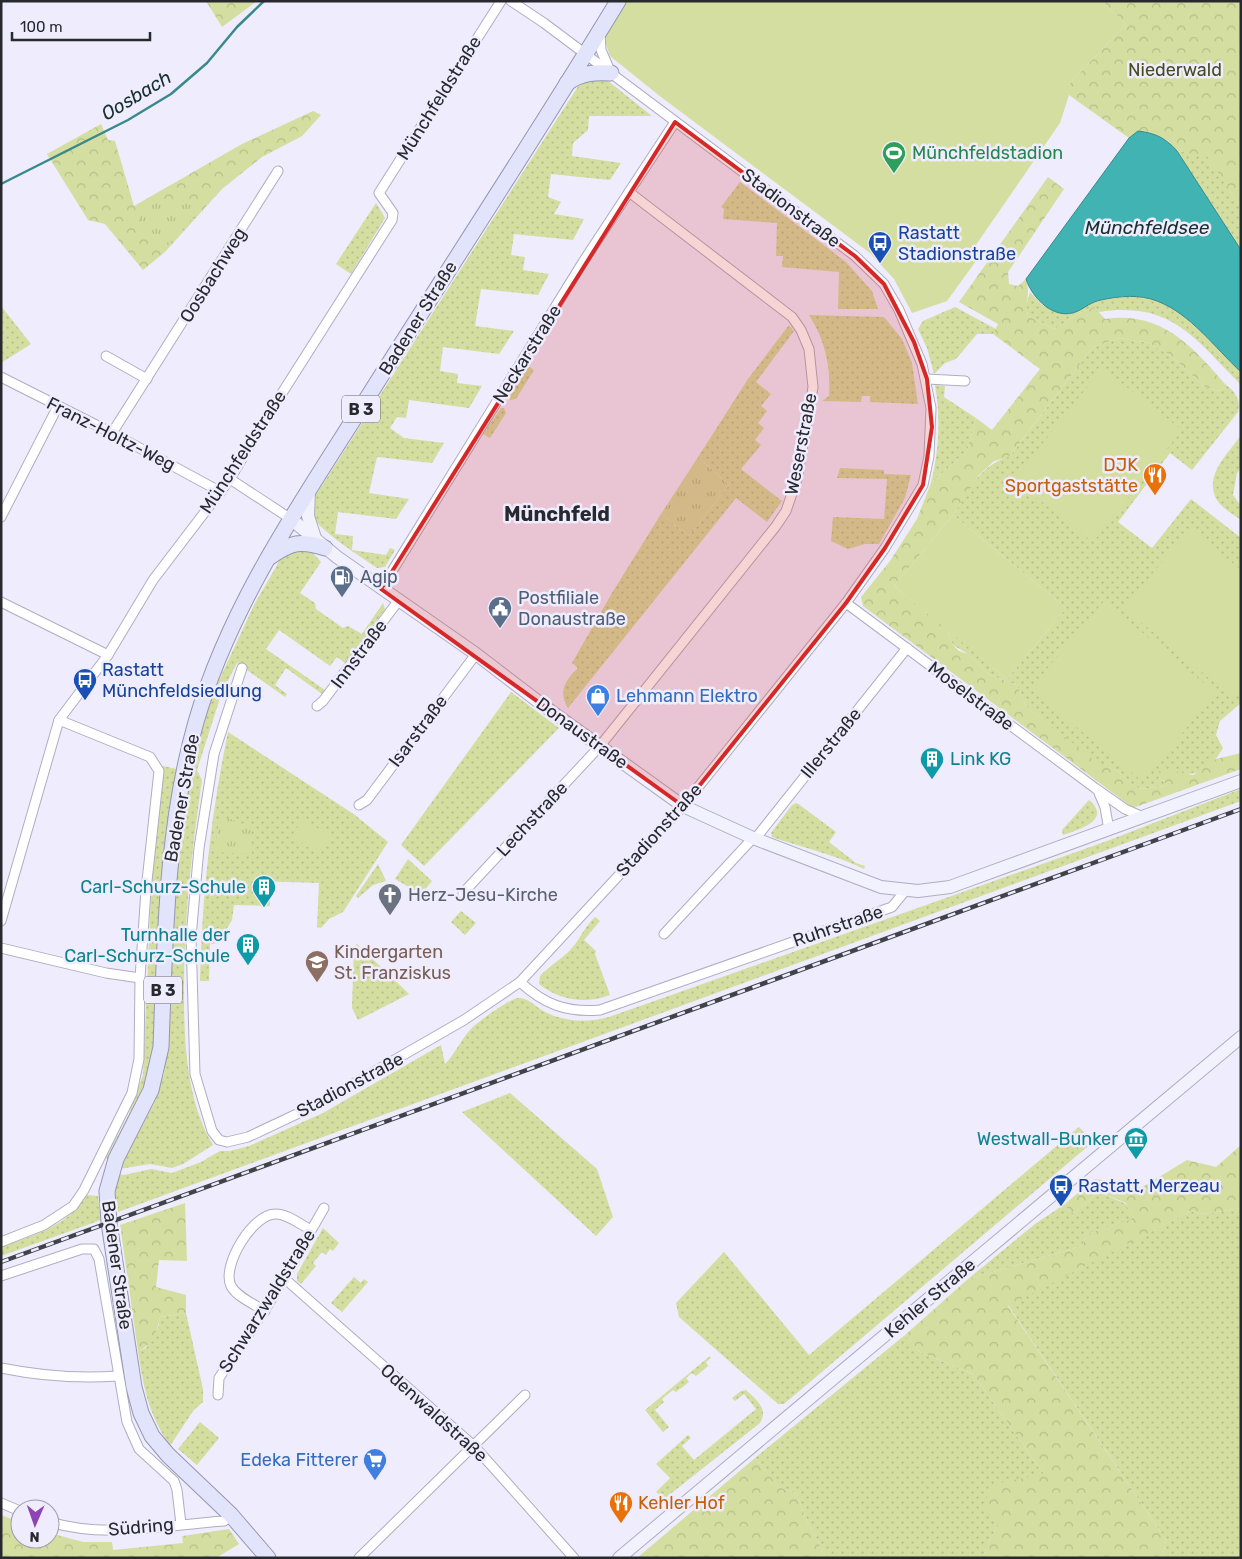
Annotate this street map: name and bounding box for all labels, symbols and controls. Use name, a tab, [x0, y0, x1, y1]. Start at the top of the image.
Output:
scale bar	[12, 10, 150, 42]
text: 100 m	[20, 18, 62, 36]
street label: Münchfeldstraße	[392, 32, 486, 164]
park label: Niederwald	[1128, 59, 1222, 81]
water label: Oosbach	[97, 66, 176, 125]
sports icon: Münchfeldstadion	[881, 140, 907, 174]
place label: Münchfeldstadion	[912, 142, 1063, 164]
street label: Stadionstraße	[737, 164, 845, 252]
water label: Münchfeldsee	[1085, 216, 1210, 239]
place label: Rastatt Stadionstraße	[898, 222, 1016, 265]
street label: Oosbachweg	[175, 223, 251, 327]
bus stop icon: Rastatt Stadionstraße	[867, 230, 893, 264]
street label: Badener Straße	[374, 257, 462, 379]
street label: Neckarstraße	[488, 301, 566, 407]
street label: Münchfeldstraße	[195, 386, 291, 518]
street label: Weserstraße	[780, 391, 822, 497]
street label: Franz-Holtz-Weg	[43, 392, 179, 476]
road number: B 3	[342, 396, 380, 422]
place label: DJK Sportgaststätte	[1005, 454, 1138, 497]
restaurant icon: DJK Sportgaststätte	[1142, 462, 1168, 496]
district label: Münchfeld	[504, 502, 610, 526]
fuel station icon: Agip	[329, 564, 355, 598]
place label: Agip	[360, 566, 398, 588]
place label: Postfiliale Donaustraße	[518, 587, 626, 630]
public building icon: Postfiliale Donaustraße	[487, 595, 513, 629]
street label: Innstraße	[326, 615, 392, 693]
street label: Moselstraße	[924, 657, 1018, 735]
place label: Rastatt Münchfeldsiedlung	[102, 659, 262, 702]
bus stop icon: Rastatt Münchfeldsiedlung	[72, 667, 98, 701]
shop icon: Lehmann Elektro	[585, 683, 611, 717]
place label: Lehmann Elektro	[616, 685, 758, 707]
street label: Isarstraße	[384, 691, 452, 771]
street label: Donaustraße	[532, 692, 632, 774]
street label: Illerstraße	[796, 703, 866, 783]
street label: Badener Straße	[160, 732, 204, 864]
building icon: Link KG	[919, 746, 945, 780]
place label: Link KG	[950, 748, 1011, 770]
street label: Lechstraße	[492, 777, 572, 861]
street label: Stadionstraße	[611, 779, 707, 881]
building icon: Carl-Schurz-Schule	[251, 874, 277, 908]
place label: Carl-Schurz-Schule	[80, 876, 246, 898]
church icon: Herz-Jesu-Kirche	[377, 882, 403, 916]
place label: Herz-Jesu-Kirche	[408, 884, 558, 906]
street label: Ruhrstraße	[790, 900, 886, 952]
place label: Turnhalle der Carl-Schurz-Schule	[64, 924, 230, 967]
building icon: Turnhalle der Carl-Schurz-Schule	[235, 932, 261, 966]
place label: Kindergarten St. Franziskus	[334, 941, 451, 984]
school or university icon: Kindergarten St. Franziskus	[304, 949, 330, 983]
road number: B 3	[144, 976, 182, 1004]
street label: Stadionstraße	[293, 1048, 407, 1122]
museum icon: Westwall-Bunker	[1123, 1126, 1149, 1160]
place label: Westwall-Bunker	[977, 1128, 1118, 1150]
bus stop icon: Rastatt, Merzeau	[1048, 1173, 1074, 1207]
place label: Rastatt, Merzeau	[1078, 1175, 1220, 1197]
street label: Badener Straße	[97, 1199, 137, 1331]
street label: Schwarzwaldstraße	[214, 1225, 320, 1377]
street label: Kehler Straße	[880, 1254, 980, 1342]
street label: Odenwaldstraße	[376, 1359, 492, 1467]
supermarket icon: Edeka Fitterer	[362, 1447, 388, 1481]
place label: Edeka Fitterer	[240, 1449, 358, 1471]
restaurant icon: Kehler Hof	[608, 1490, 634, 1524]
place label: Kehler Hof	[638, 1492, 725, 1514]
north arrow	[10, 1499, 60, 1549]
street label: Südring	[107, 1513, 175, 1541]
text: N	[29, 1528, 40, 1545]

